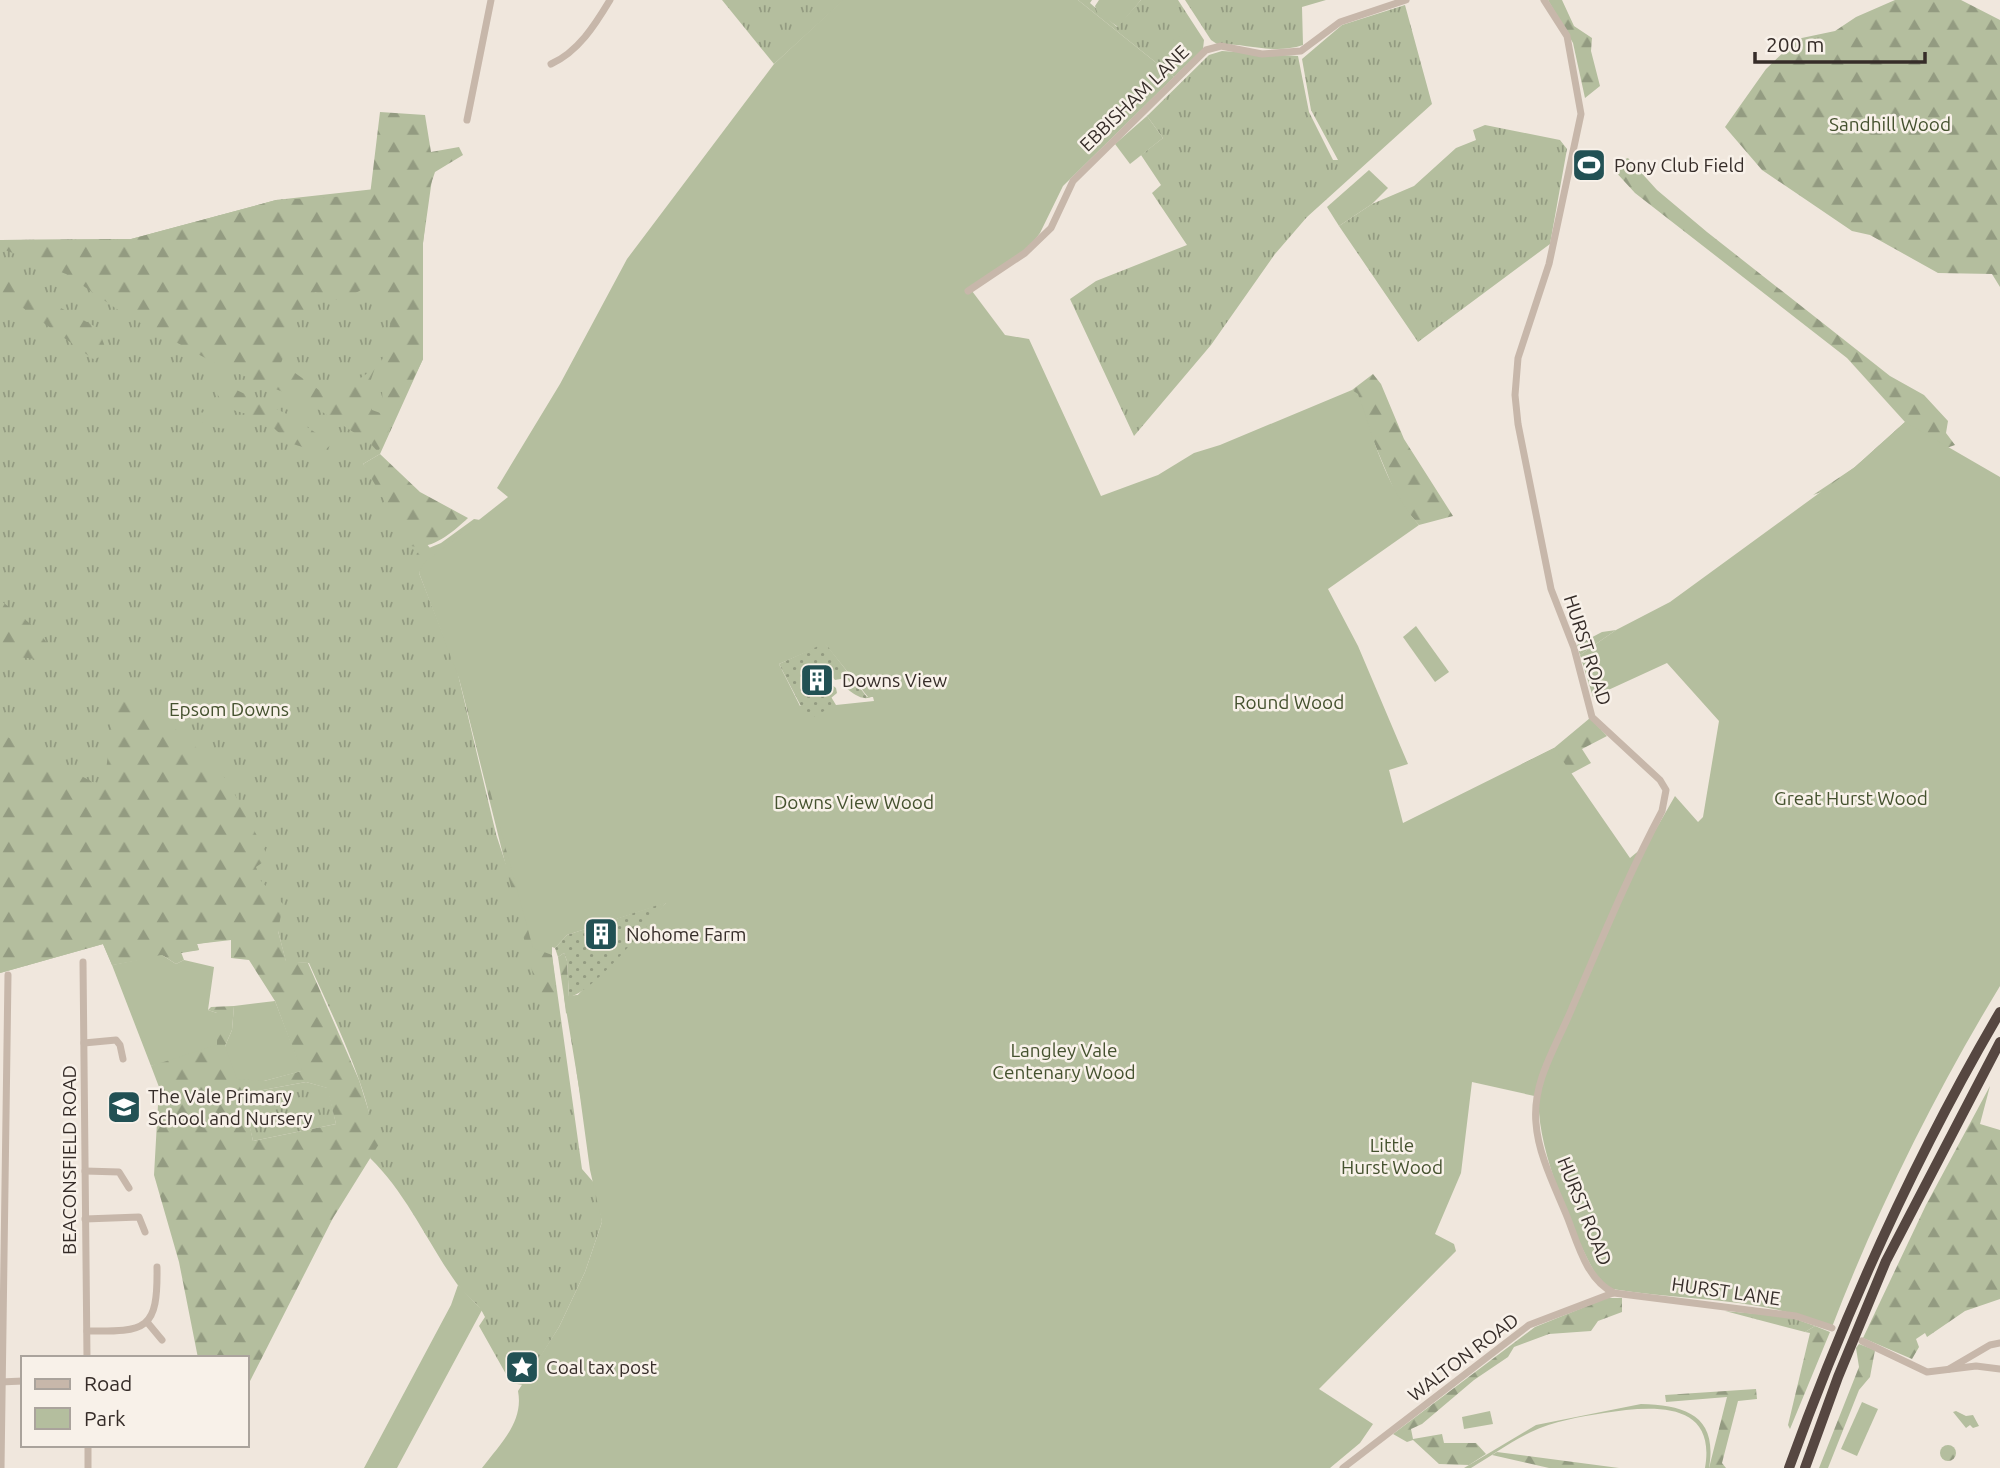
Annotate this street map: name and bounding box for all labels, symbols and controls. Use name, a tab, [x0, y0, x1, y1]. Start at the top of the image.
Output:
scale bar	[1755, 21, 1925, 65]
text: 200 m	[1766, 32, 1824, 56]
street label: EBBISHAM LANE	[1075, 40, 1193, 156]
park label: Sandhill Wood	[1829, 113, 1951, 135]
sports icon: Pony Club Field	[1570, 146, 1608, 184]
place label: Pony Club Field	[1614, 154, 1745, 176]
street label: HURST ROAD	[1560, 592, 1616, 708]
building icon: Downs View	[798, 661, 836, 699]
place label: Downs View	[842, 669, 947, 691]
park label: Round Wood	[1234, 691, 1344, 713]
park label: Epsom Downs	[169, 698, 289, 720]
park label: Great Hurst Wood	[1774, 787, 1928, 809]
park label: Downs View Wood	[774, 791, 934, 813]
building icon: Nohome Farm	[582, 915, 620, 953]
place label: Nohome Farm	[626, 923, 747, 945]
park label: Langley Vale Centenary Wood	[992, 1039, 1136, 1083]
street label: BEACONSFIELD ROAD	[58, 1065, 80, 1255]
place label: The Vale Primary School and Nursery	[148, 1085, 312, 1129]
school or university icon: The Vale Primary School and Nursery	[105, 1088, 143, 1126]
park label: Little Hurst Wood	[1341, 1134, 1443, 1178]
street label: HURST ROAD	[1553, 1154, 1617, 1268]
street label: HURST LANE	[1670, 1272, 1782, 1310]
street label: WALTON ROAD	[1403, 1308, 1523, 1406]
place icon: Coal tax post	[503, 1348, 541, 1386]
legend	[21, 1356, 248, 1447]
place label: Coal tax post	[546, 1356, 657, 1378]
text: Road	[84, 1371, 132, 1395]
text: Park	[84, 1406, 126, 1430]

